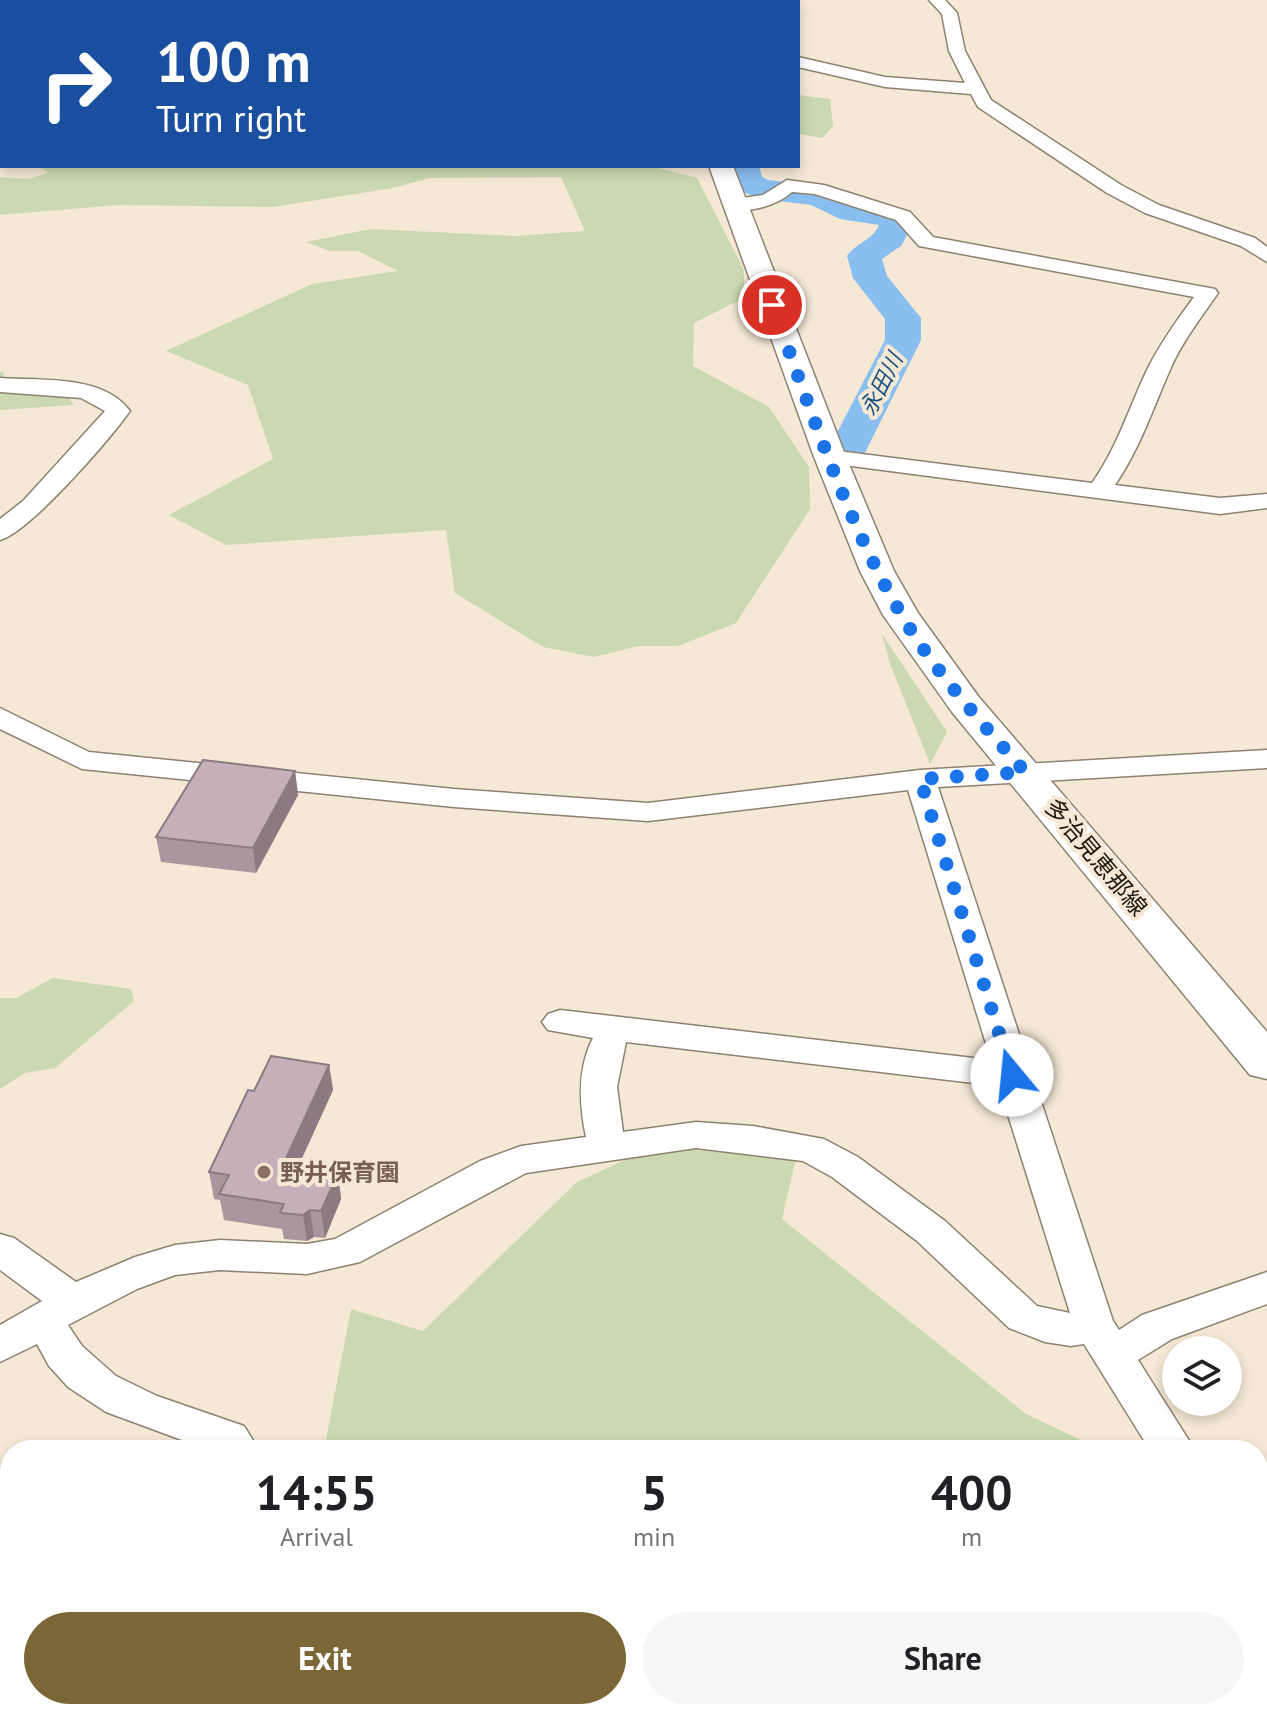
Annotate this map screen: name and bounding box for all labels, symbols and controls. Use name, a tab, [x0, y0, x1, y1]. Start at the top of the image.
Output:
text: 100 m	[156, 25, 311, 97]
icon: right	[24, 32, 128, 136]
text: Turn right	[156, 95, 306, 142]
pin	[738, 271, 806, 339]
icon: arrive	[750, 283, 794, 327]
water label: 永田川	[854, 346, 909, 420]
street label: 多治見恵那線	[1038, 792, 1154, 922]
position arrow	[970, 1033, 1054, 1117]
place label: 野井保育園	[280, 1157, 400, 1188]
marker: 野井保育園	[255, 1163, 273, 1181]
map controls	[1162, 1336, 1242, 1416]
button: layers	[1162, 1336, 1242, 1416]
text: 14:55	[256, 1461, 377, 1523]
text: 5	[640, 1461, 668, 1523]
text: 400	[931, 1461, 1012, 1523]
text: Arrival	[280, 1520, 353, 1553]
text: min	[633, 1520, 675, 1553]
text: m	[961, 1520, 982, 1553]
button: Exit	[24, 1612, 626, 1704]
button: Share	[642, 1612, 1244, 1704]

